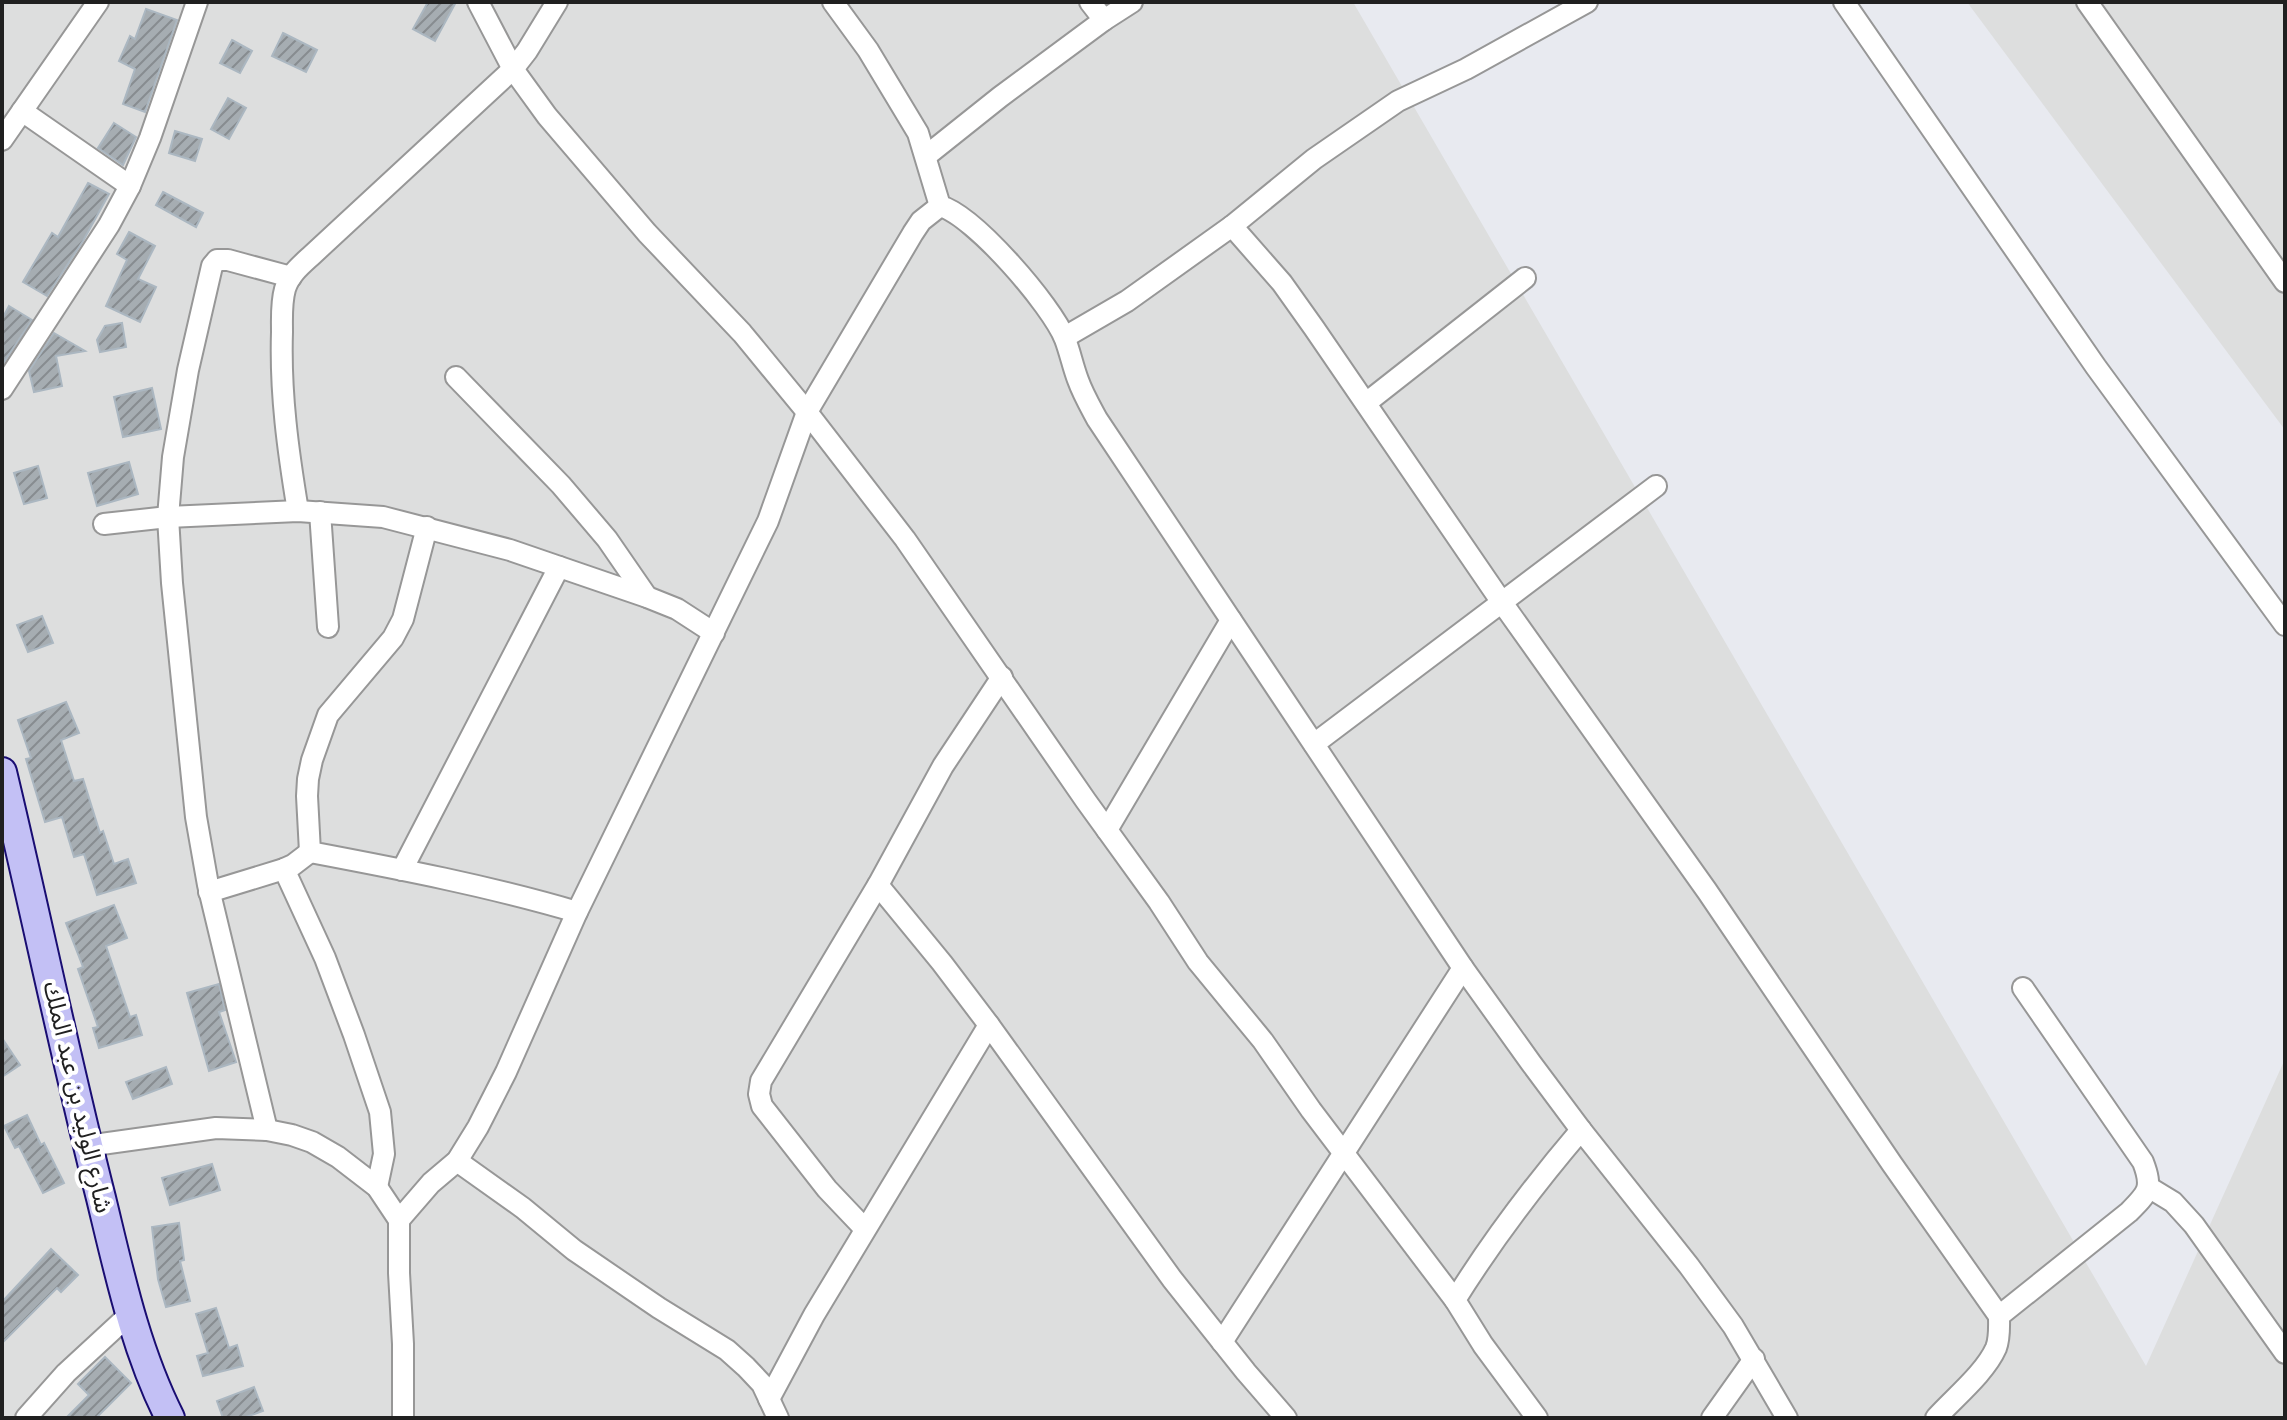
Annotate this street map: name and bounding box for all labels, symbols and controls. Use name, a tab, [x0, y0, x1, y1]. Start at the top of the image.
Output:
street label: شارع الوليد بن عبد الملك	[35, 978, 118, 1216]

